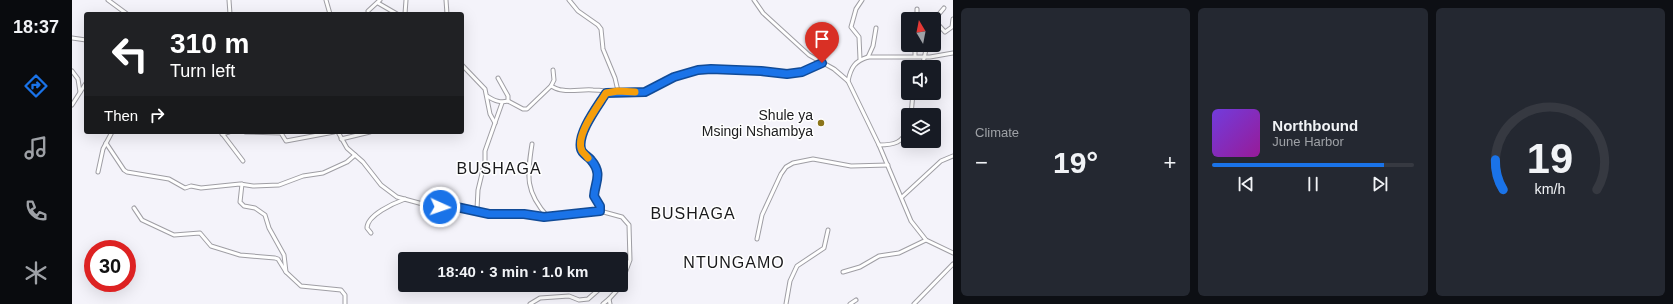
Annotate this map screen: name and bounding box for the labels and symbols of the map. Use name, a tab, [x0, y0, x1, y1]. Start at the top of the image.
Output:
north arrow	[901, 12, 941, 52]
pin	[805, 22, 839, 63]
place label: Shule ya Msingi Nshambya	[702, 107, 813, 139]
marker: Shule ya Msingi Nshambya	[816, 118, 826, 128]
district label: BUSHAGA	[456, 160, 542, 177]
position arrow	[419, 186, 461, 228]
district label: BUSHAGA	[650, 205, 736, 222]
speed limit sign: 30	[84, 240, 136, 292]
district label: NTUNGAMO	[683, 254, 785, 271]

